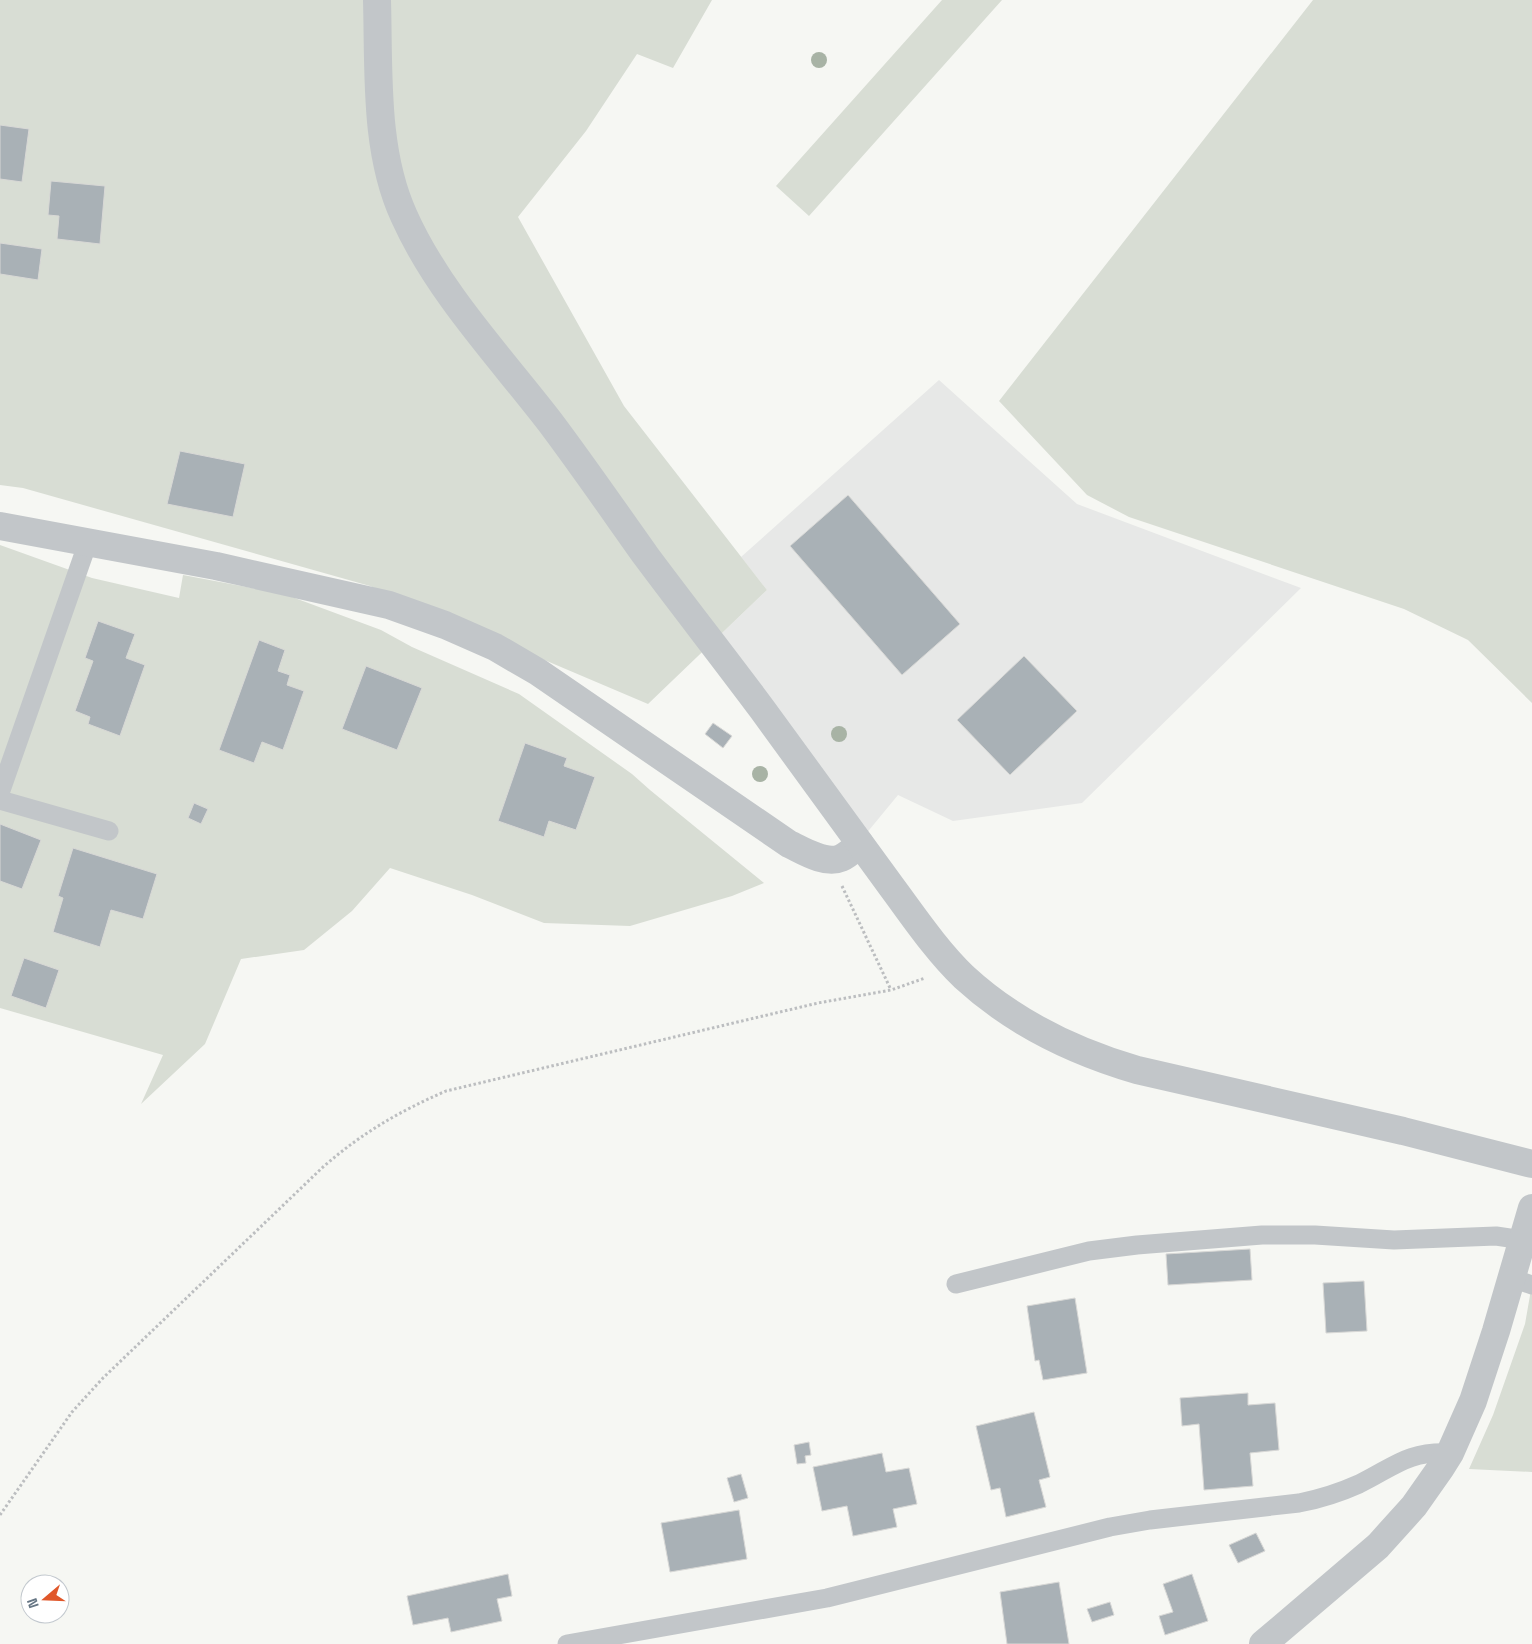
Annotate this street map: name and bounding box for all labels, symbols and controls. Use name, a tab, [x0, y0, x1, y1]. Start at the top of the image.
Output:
north arrow	[20, 1574, 70, 1624]
text: N	[23, 1596, 43, 1611]

